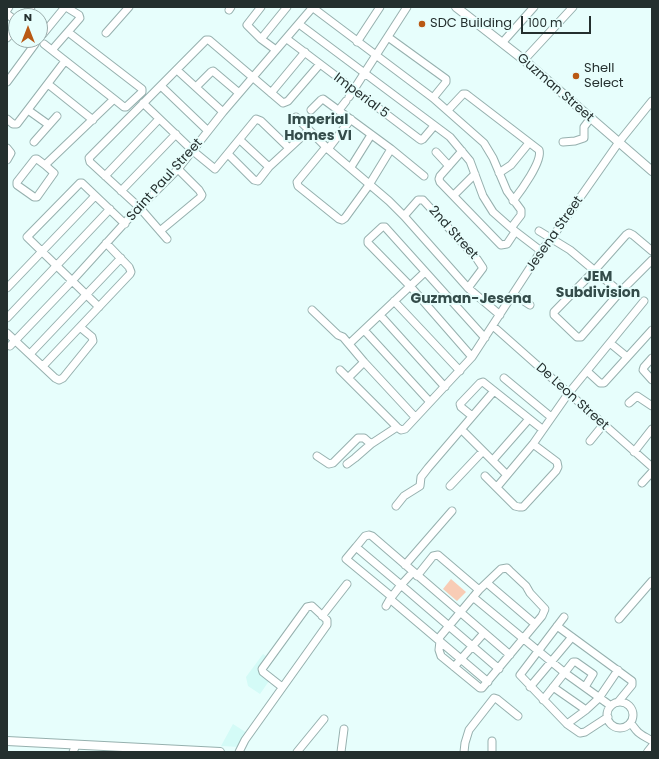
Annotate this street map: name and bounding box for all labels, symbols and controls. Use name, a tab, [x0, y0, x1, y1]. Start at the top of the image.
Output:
north arrow	[8, 8, 48, 48]
scale bar	[523, 8, 593, 34]
text: N	[24, 9, 32, 25]
text: 100 m	[528, 14, 562, 31]
place label: SDC Building	[430, 16, 512, 32]
marker: SDC Building	[417, 19, 427, 29]
street label: Guzman Street	[514, 50, 596, 126]
place label: Shell Select	[584, 61, 624, 92]
street label: Imperial 5	[330, 70, 392, 122]
marker: Shell Select	[571, 71, 581, 81]
district label: Imperial Homes VI	[284, 112, 352, 144]
street label: Saint Paul Street	[124, 136, 206, 224]
street label: Jesena Street	[523, 193, 587, 275]
street label: 2nd Street	[425, 203, 481, 263]
district label: JEM Subdivision	[556, 269, 640, 302]
district label: Guzman-Jesena	[410, 291, 532, 307]
street label: De Leon Street	[532, 360, 612, 434]

